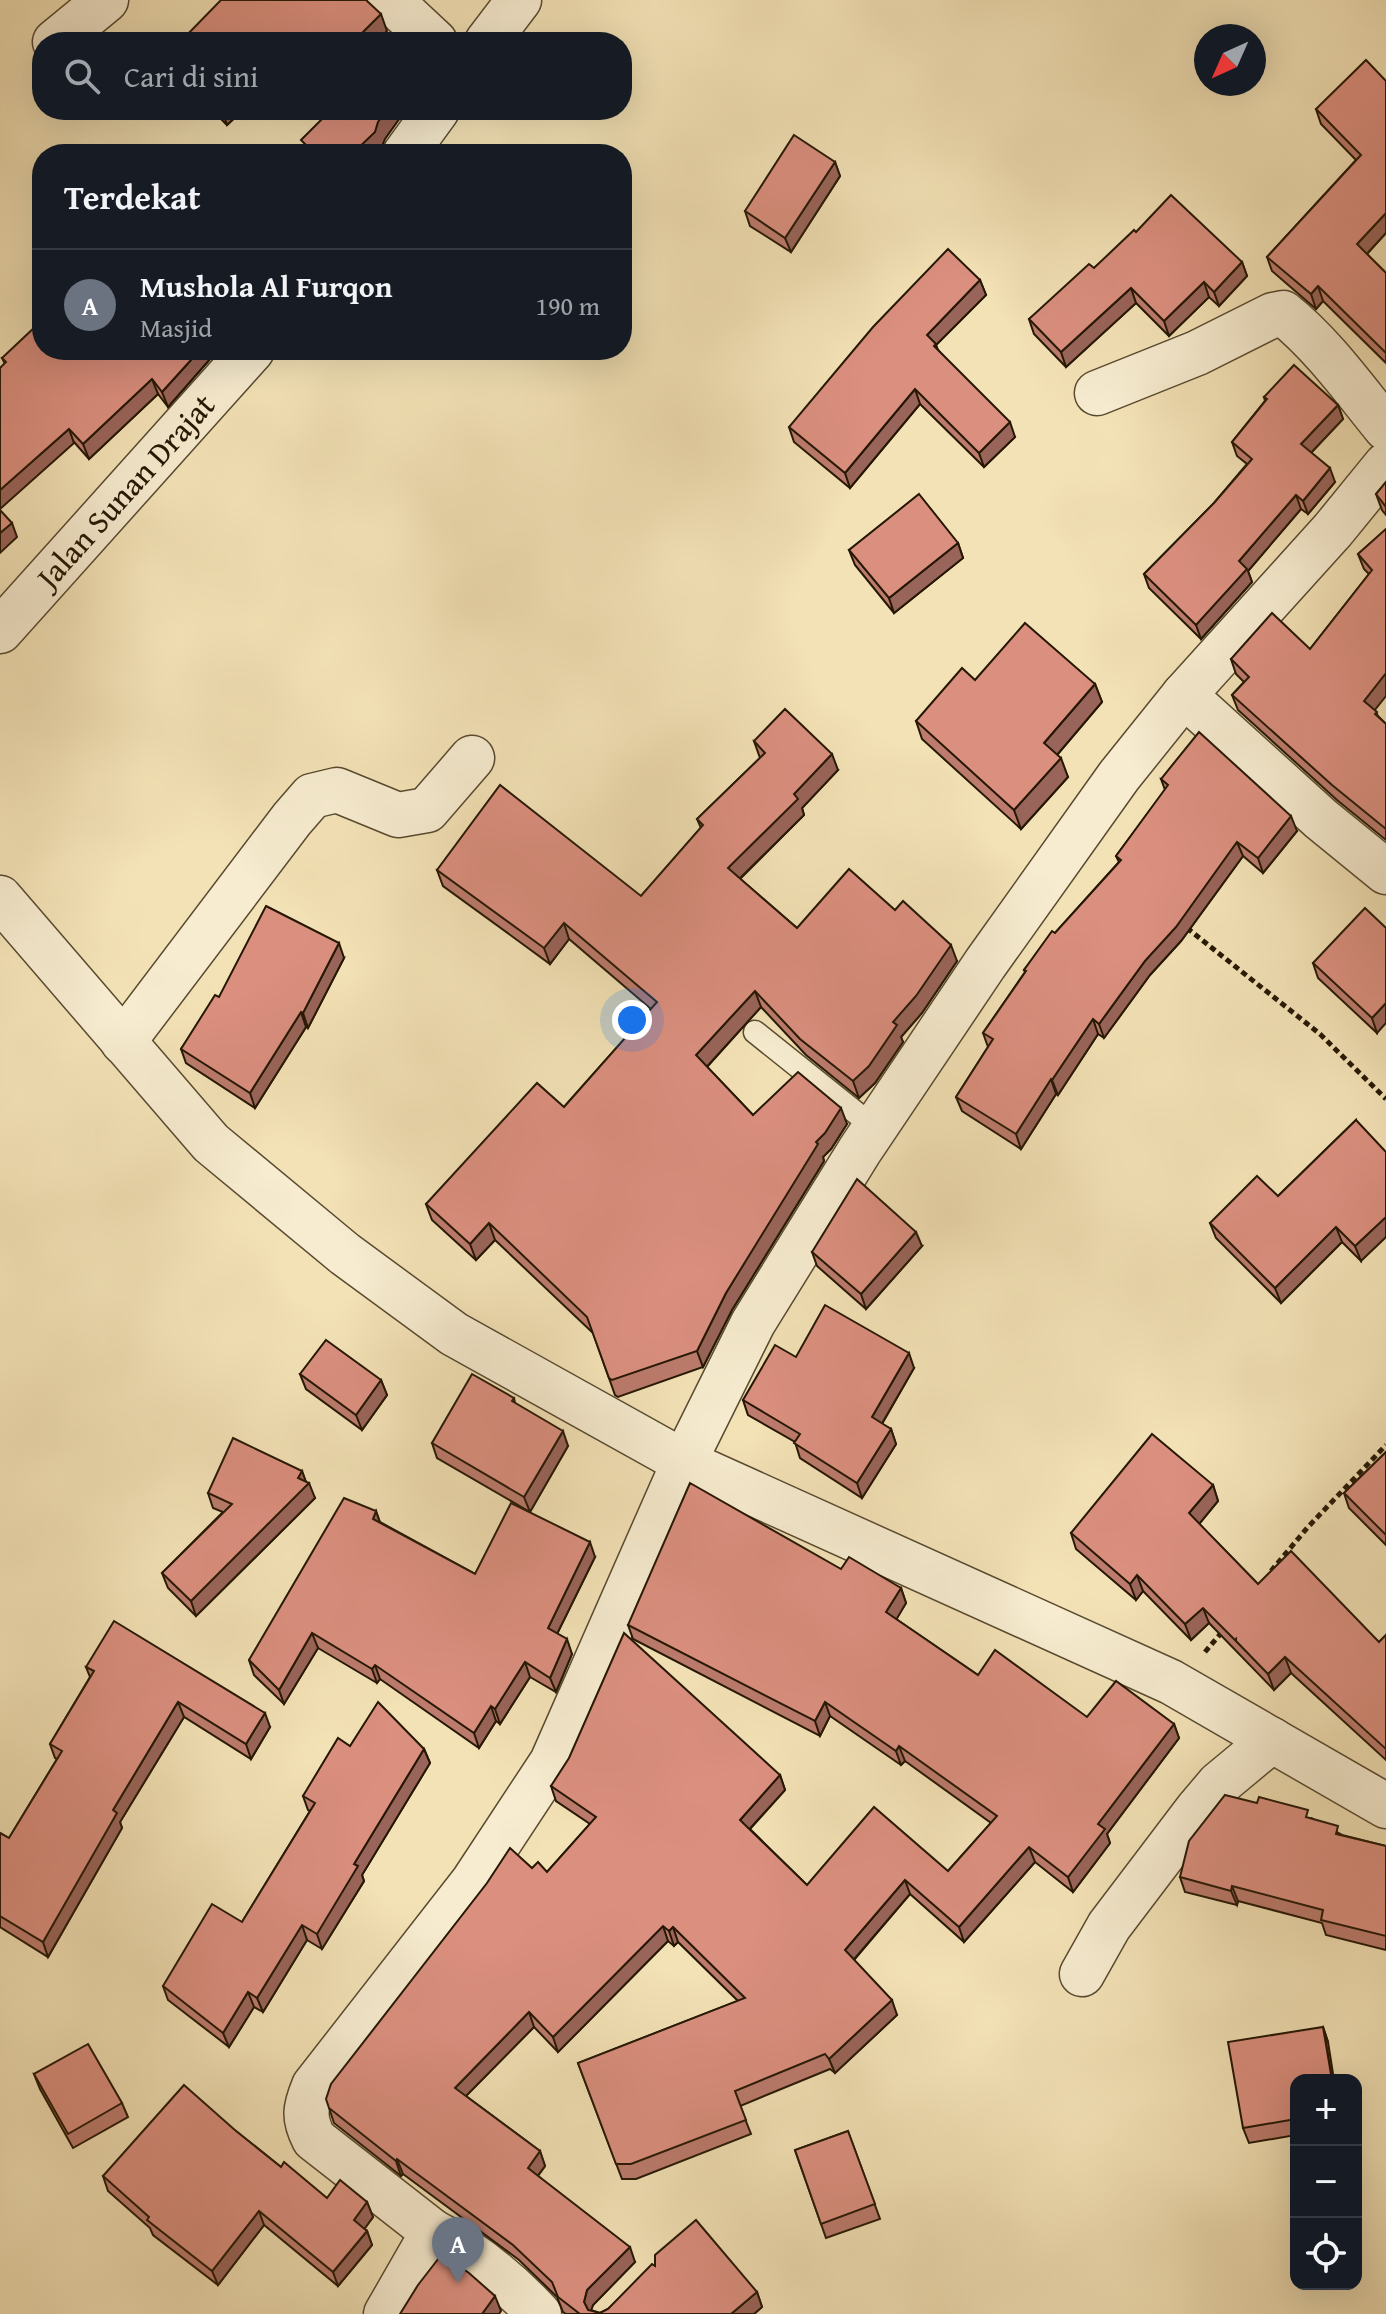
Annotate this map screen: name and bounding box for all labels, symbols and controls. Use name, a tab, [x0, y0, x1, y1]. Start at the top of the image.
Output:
north arrow	[1194, 24, 1266, 96]
search box	[32, 32, 632, 120]
icon: search	[60, 54, 104, 98]
text: Cari di sini	[124, 54, 259, 98]
text: Terdekat	[64, 172, 201, 221]
text: Mushola Al Furqon	[140, 264, 392, 308]
text: A	[82, 286, 98, 325]
text: 190 m	[535, 286, 600, 325]
text: Masjid	[140, 308, 212, 347]
street label: Jalan Sunan Drajat	[22, 383, 225, 602]
your location	[612, 1000, 652, 1040]
map controls	[1290, 2074, 1362, 2290]
button: +	[1290, 2074, 1362, 2146]
button: −	[1290, 2146, 1362, 2218]
pin: A	[432, 2217, 484, 2283]
button: locate	[1290, 2218, 1362, 2290]

